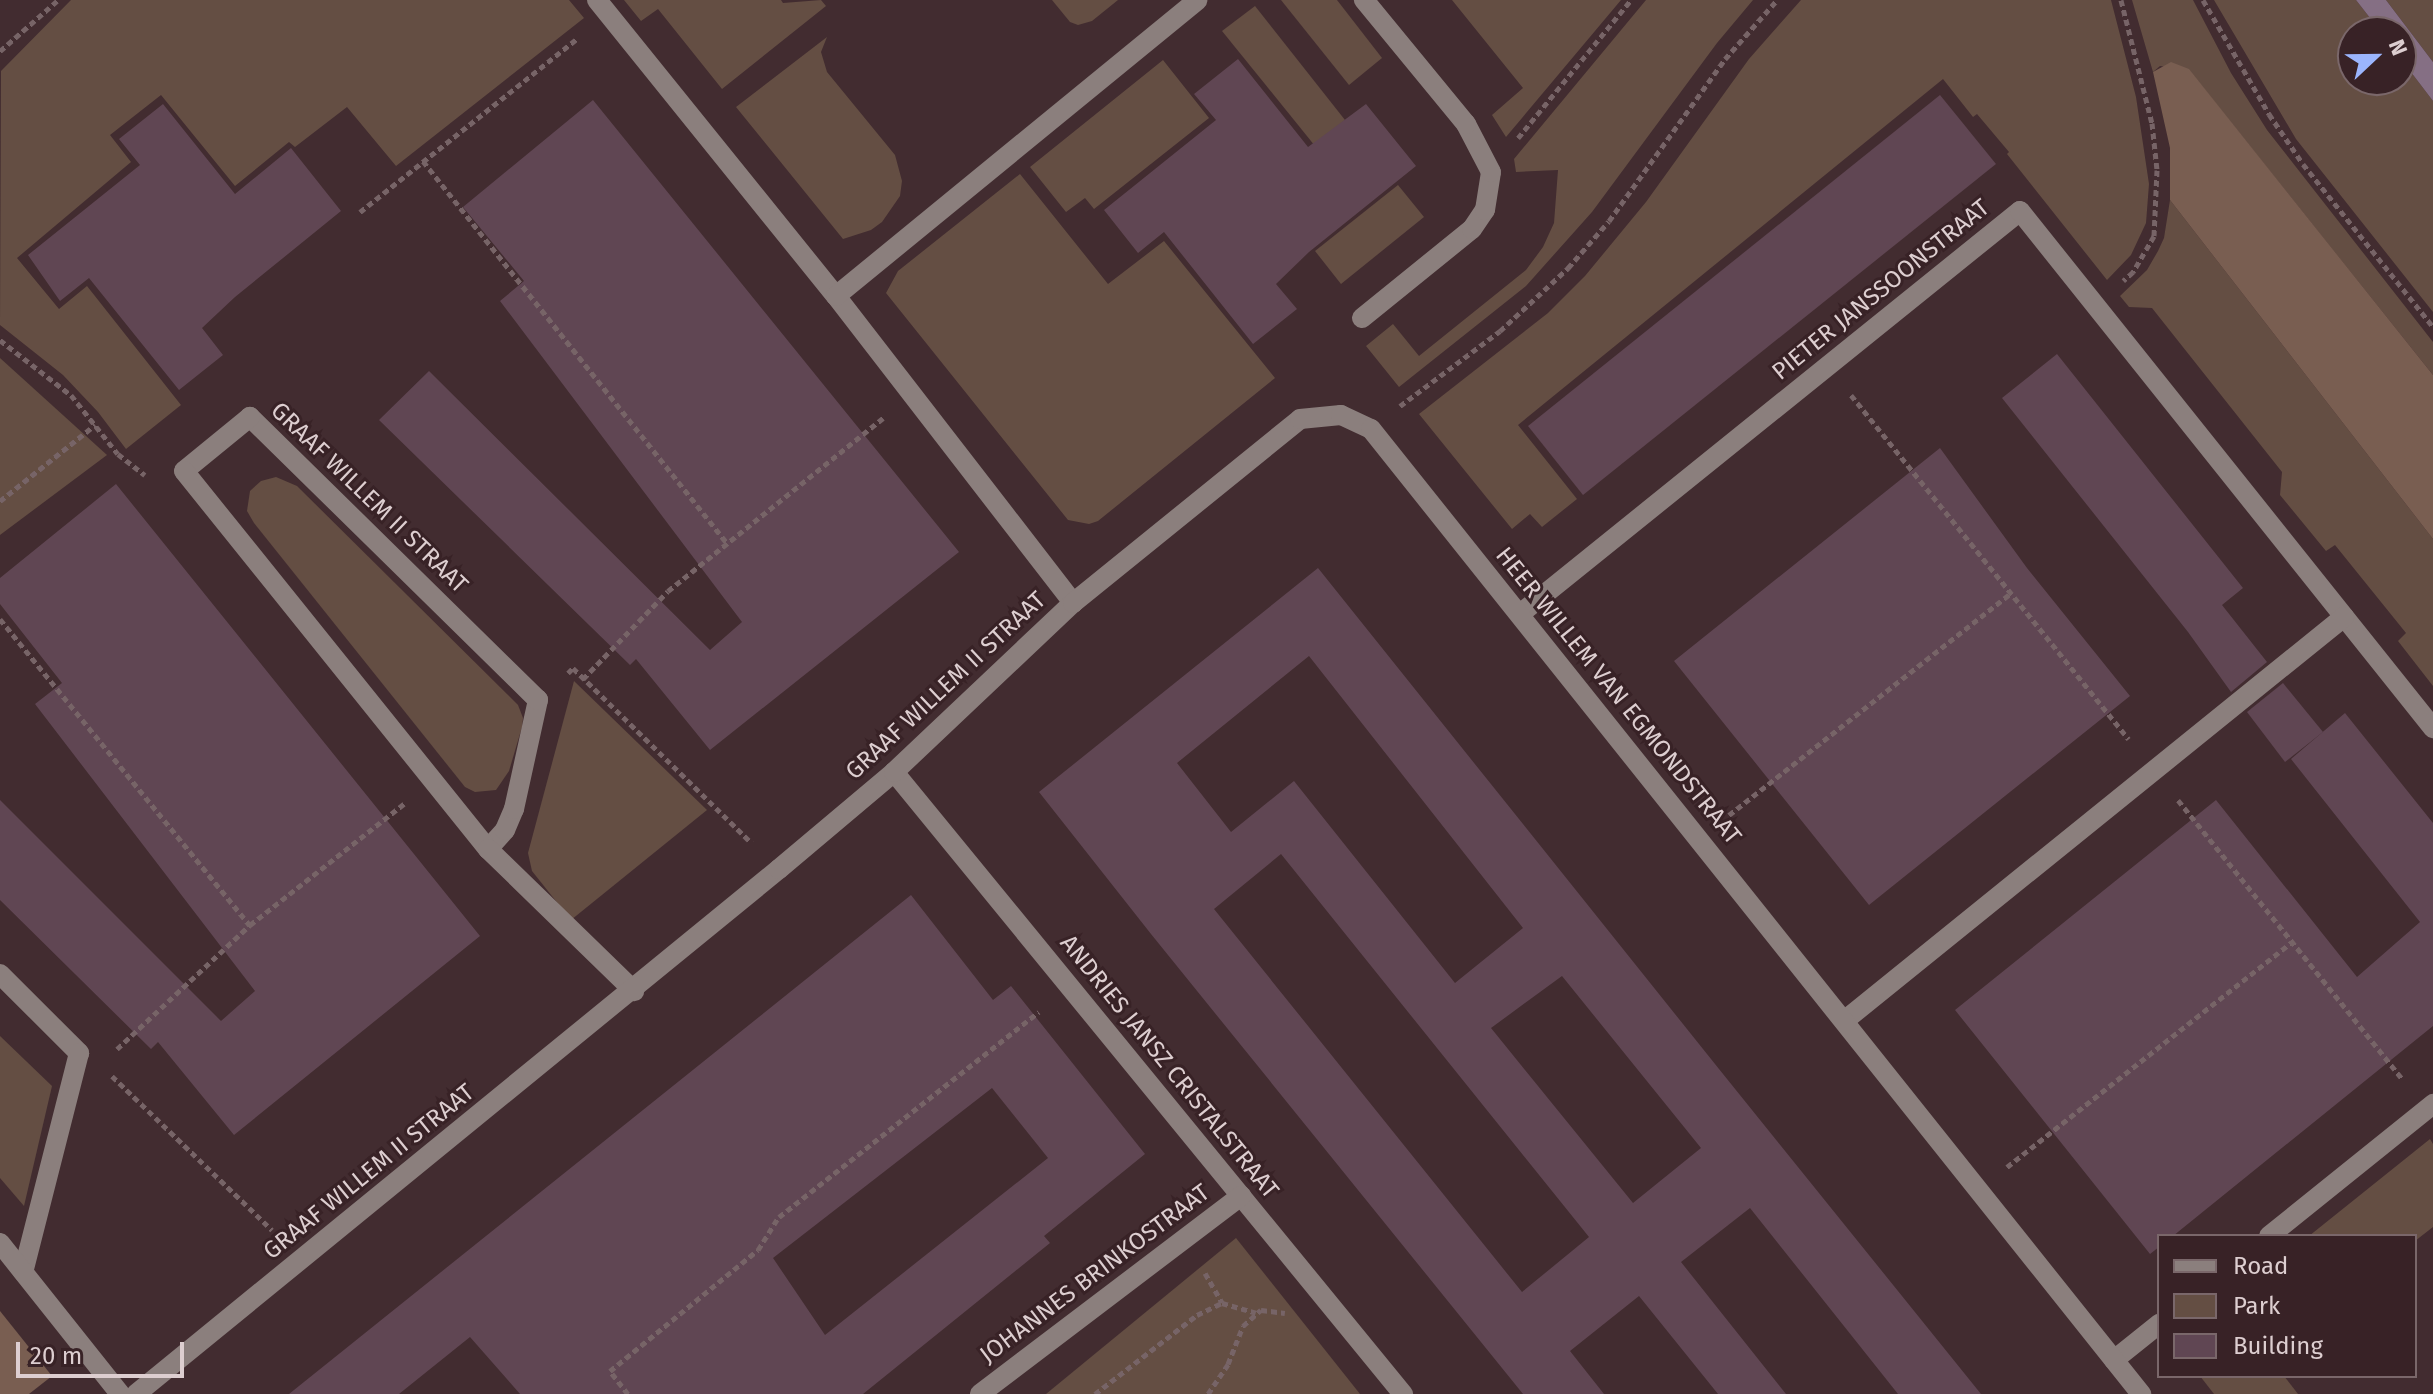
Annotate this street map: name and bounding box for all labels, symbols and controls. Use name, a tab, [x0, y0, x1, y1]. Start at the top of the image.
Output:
north arrow	[2337, 16, 2417, 96]
text: N	[2383, 36, 2413, 59]
street label: PIETER JANSSOONSTRAAT	[1767, 193, 1995, 387]
street label: GRAAF WILLEM II STRAAT	[265, 396, 473, 600]
street label: HEER WILLEM VAN EGMONDSTRAAT	[1489, 542, 1747, 850]
street label: GRAAF WILLEM II STRAAT	[840, 586, 1052, 786]
street label: ANDRIES JANSZ CRISTALSTRAAT	[1054, 929, 1284, 1205]
street label: GRAAF WILLEM II STRAAT	[258, 1078, 480, 1266]
street label: JOHANNES BRINKOSTRAAT	[975, 1178, 1215, 1370]
legend	[2157, 1234, 2417, 1378]
text: Road	[2233, 1252, 2288, 1280]
text: Park	[2233, 1292, 2280, 1320]
scale bar	[20, 1326, 188, 1376]
text: Building	[2233, 1332, 2323, 1360]
text: 20 m	[30, 1342, 82, 1370]

